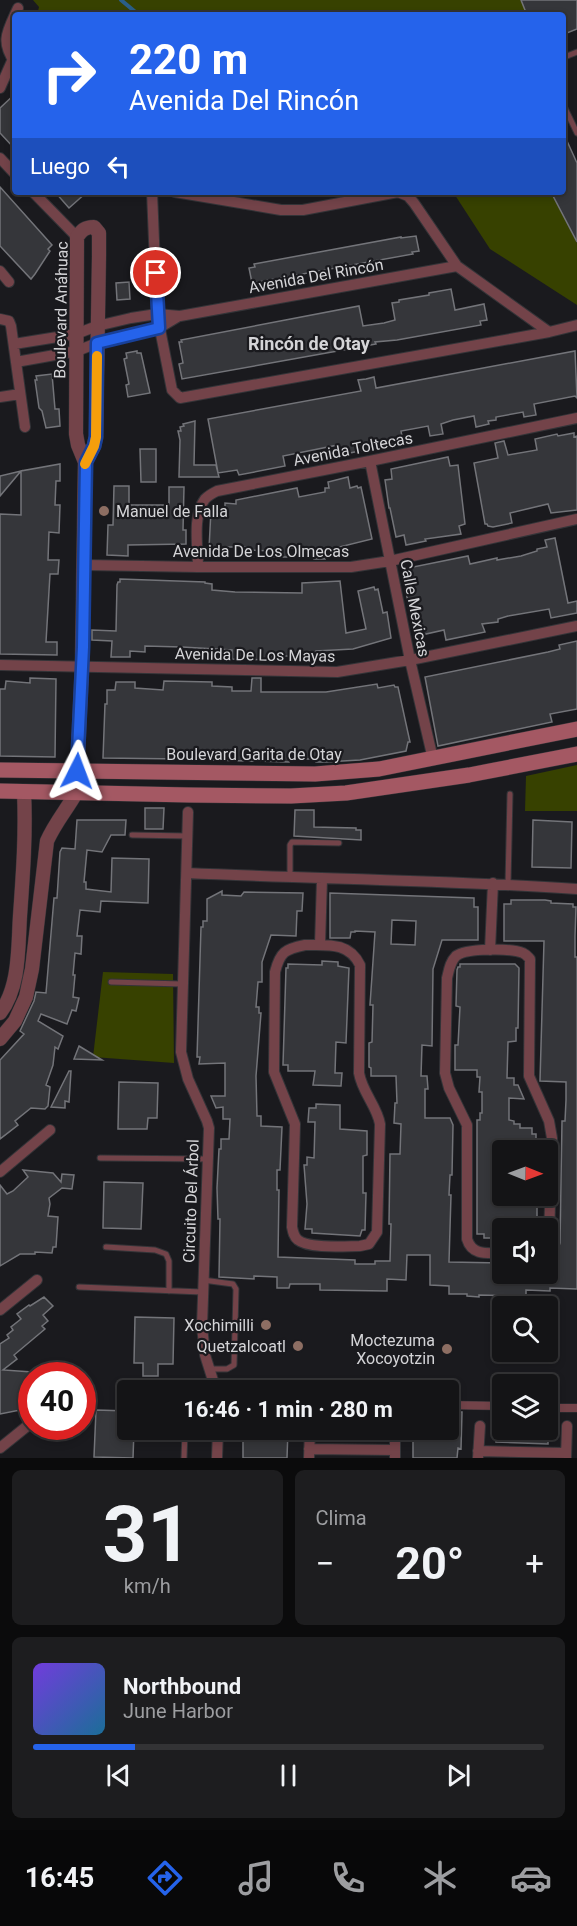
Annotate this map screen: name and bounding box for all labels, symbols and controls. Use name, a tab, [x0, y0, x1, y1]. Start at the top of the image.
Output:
text: 220 m	[129, 35, 248, 84]
icon: right	[30, 36, 108, 114]
text: Avenida Del Rincón	[129, 85, 359, 117]
icon: left	[102, 150, 135, 183]
text: Luego	[30, 154, 90, 179]
street label: Boulevard Anáhuac	[50, 241, 72, 379]
pin	[130, 247, 181, 298]
street label: Avenida Del Rincón	[247, 255, 385, 297]
icon: arrive	[139, 256, 172, 289]
district label: Rincón de Otay	[248, 333, 371, 354]
street label: Avenida Toltecas	[292, 428, 414, 470]
place label: Manuel de Falla	[116, 502, 228, 521]
marker: Manuel de Falla	[97, 504, 111, 518]
street label: Avenida De Los Olmecas	[173, 542, 349, 561]
street label: Calle Mexicas	[396, 558, 434, 658]
street label: Avenida De Los Mayas	[175, 644, 335, 666]
position arrow	[45, 739, 109, 803]
street label: Boulevard Garita de Otay	[166, 745, 342, 764]
street label: Circuito Del Árbol	[179, 1139, 203, 1263]
north arrow	[492, 1140, 558, 1206]
map controls	[492, 1140, 558, 1440]
button: sound	[492, 1218, 558, 1284]
button: search	[492, 1296, 558, 1362]
place label: Xochimilli	[184, 1316, 254, 1335]
marker: Xochimilli	[259, 1318, 273, 1332]
place label: Moctezuma Xocoyotzin	[350, 1331, 435, 1368]
place label: Quetzalcoatl	[197, 1337, 286, 1356]
marker: Quetzalcoatl	[291, 1339, 305, 1353]
marker: Moctezuma Xocoyotzin	[440, 1342, 454, 1356]
speed limit sign: 40	[18, 1362, 96, 1440]
button: layers	[492, 1374, 558, 1440]
text: 16:46 · 1 min · 280 m	[183, 1397, 393, 1422]
text: 31	[102, 1489, 192, 1580]
text: Clima	[316, 1506, 367, 1530]
text: 20°	[395, 1537, 464, 1590]
text: −	[316, 1544, 334, 1583]
text: +	[525, 1544, 544, 1583]
text: km/h	[124, 1574, 171, 1598]
text: Northbound	[123, 1674, 241, 1699]
text: June Harbor	[123, 1699, 233, 1723]
icon: previous	[102, 1759, 135, 1792]
icon: pause	[272, 1759, 305, 1792]
icon: next	[442, 1759, 475, 1792]
icon: directions	[144, 1857, 186, 1899]
icon: music	[235, 1857, 277, 1899]
icon: phone	[327, 1857, 369, 1899]
icon: climate	[419, 1857, 461, 1899]
icon: car	[510, 1857, 552, 1899]
text: 16:45	[25, 1862, 94, 1894]

